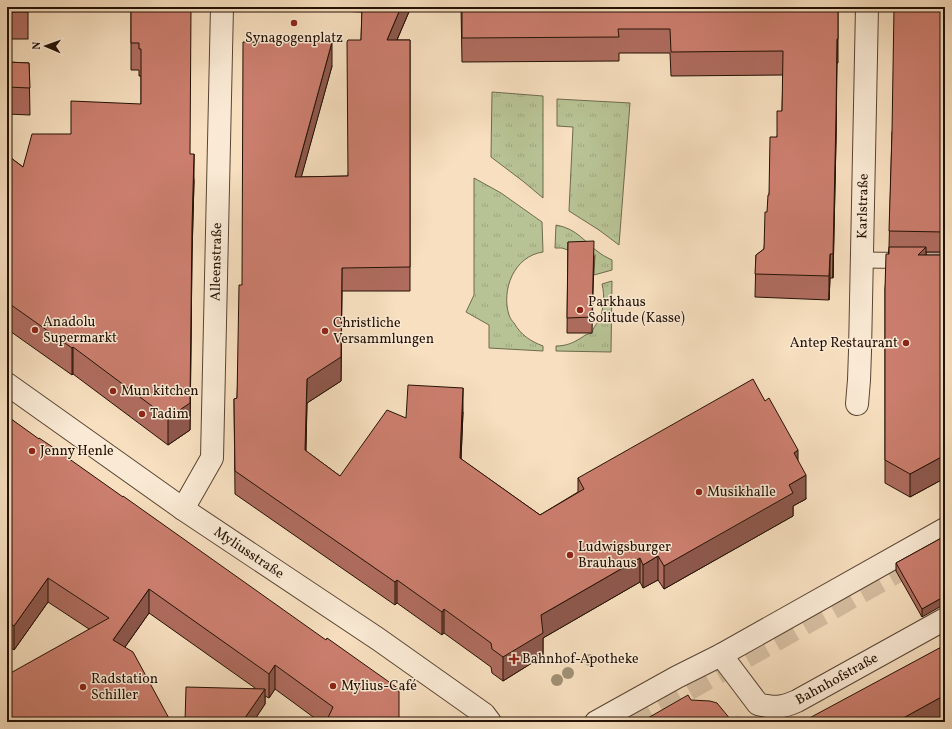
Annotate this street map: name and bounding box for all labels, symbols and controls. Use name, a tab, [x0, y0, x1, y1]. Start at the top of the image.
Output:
marker: Synagogenplatz	[289, 18, 299, 28]
north arrow	[26, 26, 66, 66]
place label: Synagogenplatz	[245, 29, 343, 48]
text: N	[30, 41, 45, 50]
street label: Karlstraße	[853, 173, 873, 239]
street label: Alleenstraße	[206, 222, 227, 301]
place label: Parkhaus Solitude (Kasse)	[588, 293, 685, 328]
marker: Parkhaus Solitude (Kasse)	[575, 305, 585, 315]
place label: Anadolu Supermarkt	[43, 313, 117, 348]
place label: Christliche Versammlungen	[333, 314, 434, 349]
marker: Anadolu Supermarkt	[30, 325, 40, 335]
marker: Christliche Versammlungen	[320, 326, 330, 336]
place label: Antep Restaurant	[790, 334, 898, 353]
marker: Antep Restaurant	[901, 338, 911, 348]
place label: Mun kitchen	[121, 382, 199, 401]
marker: Mun kitchen	[108, 386, 118, 396]
place label: Tadim	[150, 405, 189, 424]
marker: Tadim	[137, 409, 147, 419]
place label: Jenny Henle	[40, 442, 114, 461]
marker: Jenny Henle	[27, 446, 37, 456]
place label: Musikhalle	[707, 483, 776, 502]
marker: Musikhalle	[694, 487, 704, 497]
street label: Myliusstraße	[210, 523, 288, 583]
place label: Ludwigsburger Brauhaus	[578, 538, 671, 573]
marker: Ludwigsburger Brauhaus	[565, 550, 575, 560]
street label: Bahnhofstraße	[792, 648, 882, 710]
place label: Bahnhof-Apotheke	[522, 650, 639, 669]
marker: Bahnhof-Apotheke	[509, 654, 519, 664]
place label: Radstation Schiller	[91, 670, 158, 705]
place label: Mylius-Café	[341, 677, 417, 696]
marker: Mylius-Café	[328, 681, 338, 691]
marker: Radstation Schiller	[78, 682, 88, 692]

